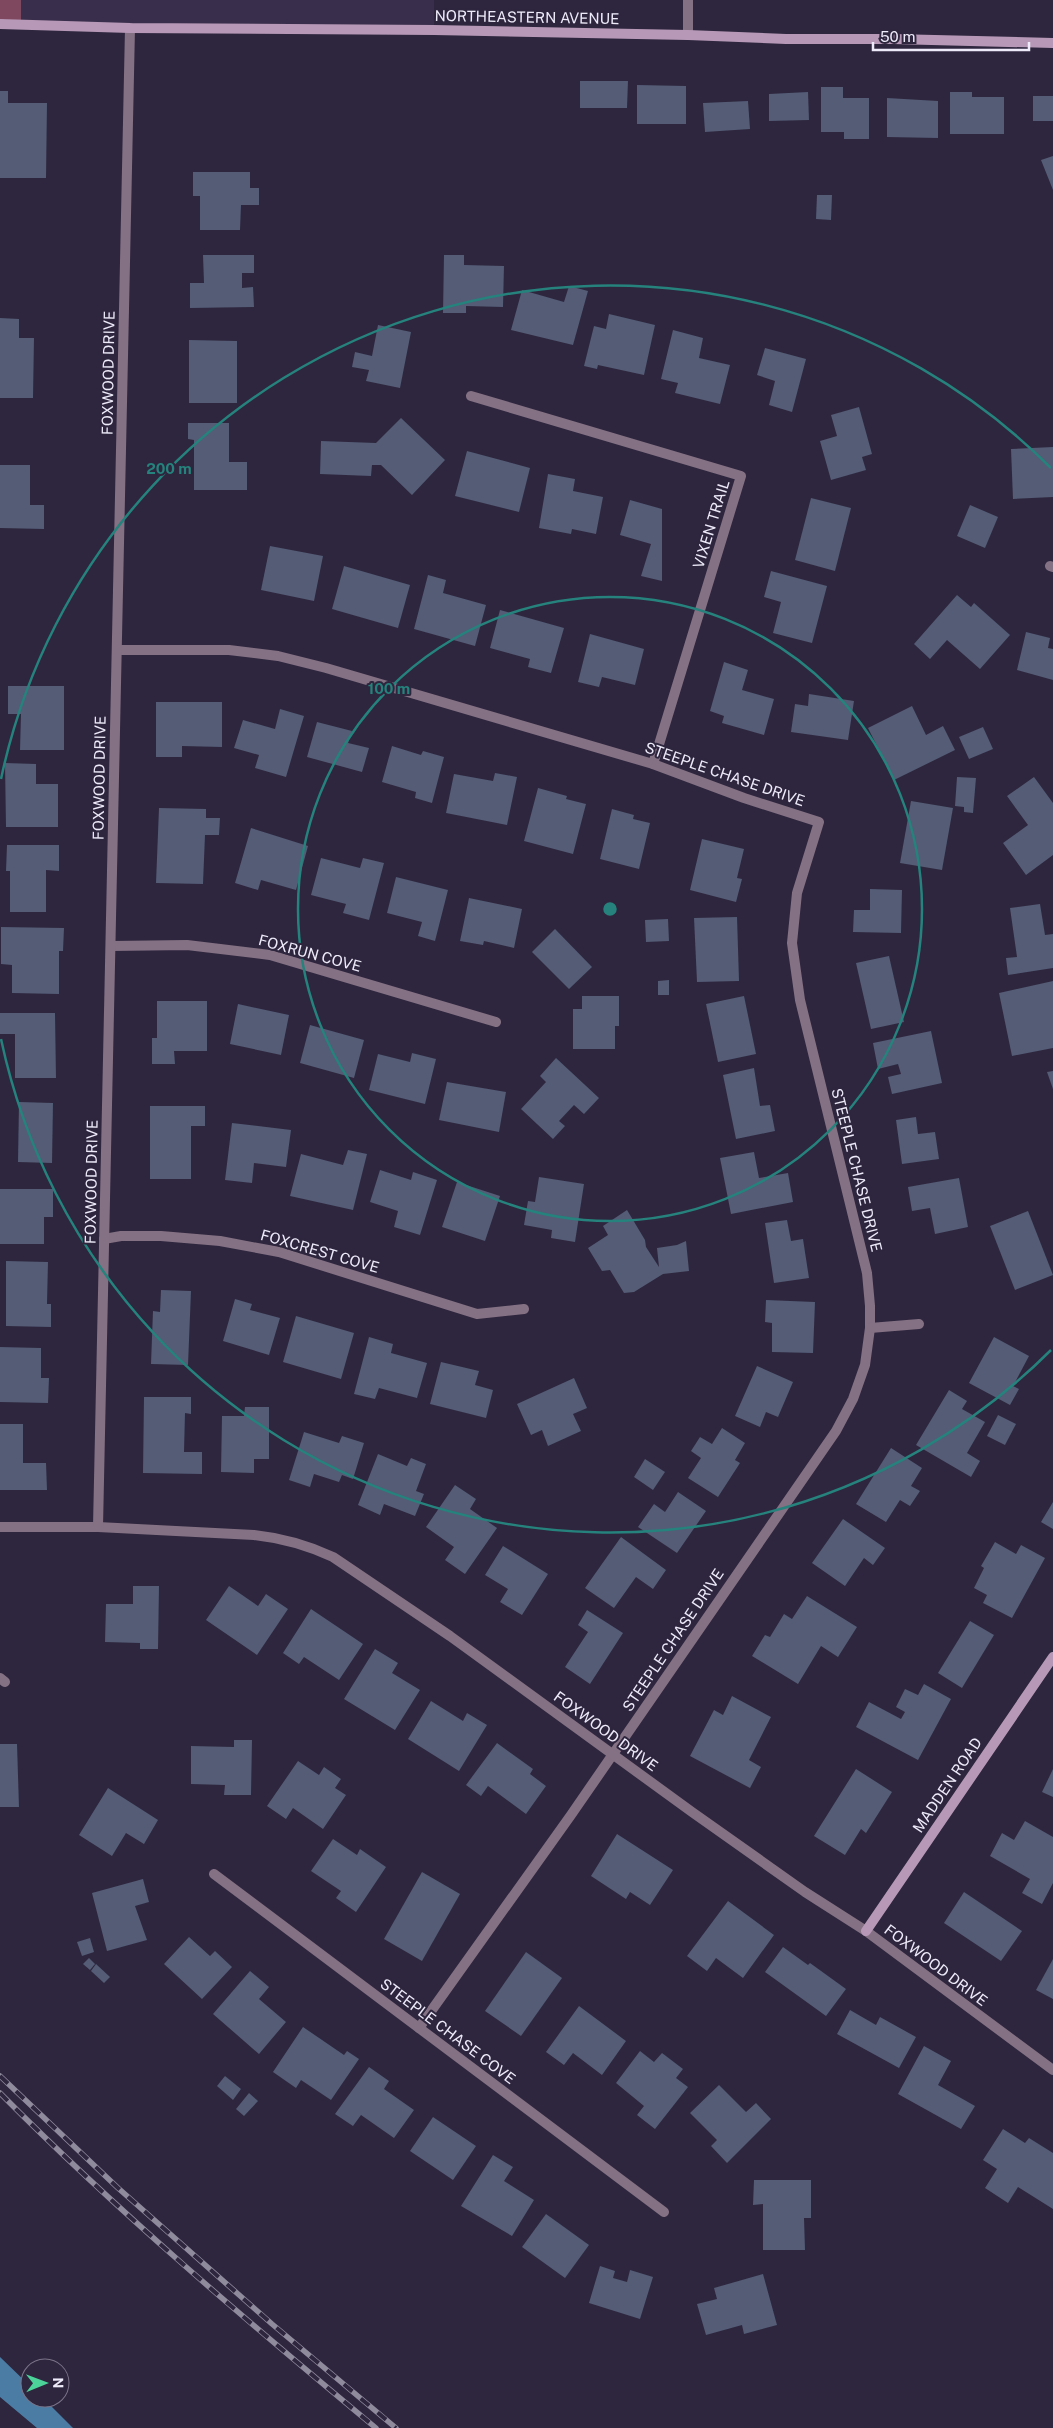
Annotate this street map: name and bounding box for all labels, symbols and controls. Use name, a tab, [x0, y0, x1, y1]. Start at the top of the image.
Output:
street label: NORTHEASTERN AVENUE	[434, 7, 620, 27]
scale bar	[873, 20, 1029, 52]
text: 50 m	[880, 28, 915, 45]
street label: FOXWOOD DRIVE	[98, 311, 118, 435]
text: 200 m	[146, 460, 192, 477]
street label: VIXEN TRAIL	[689, 478, 733, 570]
text: 100 m	[368, 680, 410, 697]
street label: FOXWOOD DRIVE	[89, 716, 109, 840]
street label: STEEPLE CHASE DRIVE	[643, 739, 807, 809]
centre of rings	[601, 900, 619, 918]
street label: FOXRUN COVE	[257, 931, 363, 975]
street label: STEEPLE CHASE DRIVE	[828, 1086, 886, 1254]
street label: FOXWOOD DRIVE	[81, 1120, 101, 1244]
street label: FOXCREST COVE	[259, 1226, 381, 1276]
street label: STEEPLE CHASE DRIVE	[619, 1566, 727, 1714]
street label: FOXWOOD DRIVE	[551, 1688, 661, 1774]
street label: MADDEN ROAD	[909, 1734, 985, 1836]
street label: FOXWOOD DRIVE	[881, 1921, 991, 2009]
street label: STEEPLE CHASE COVE	[377, 1975, 519, 2087]
north arrow	[20, 2358, 70, 2408]
text: N	[50, 2377, 66, 2388]

